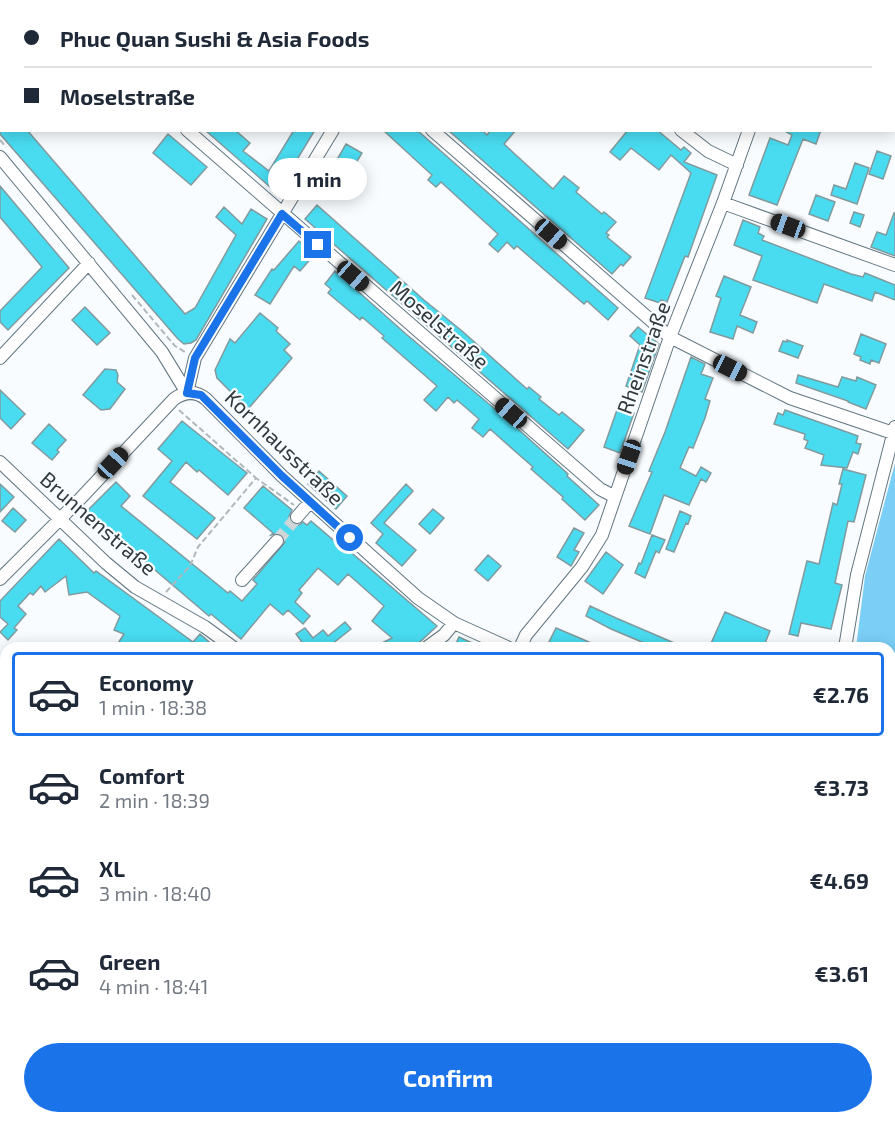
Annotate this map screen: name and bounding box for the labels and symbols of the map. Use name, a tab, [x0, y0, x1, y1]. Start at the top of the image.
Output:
callout: 1 min	[268, 158, 368, 200]
car	[768, 211, 808, 241]
car	[532, 215, 570, 253]
route end	[304, 231, 331, 258]
car	[334, 257, 372, 295]
street label: Moselstraße	[386, 274, 494, 374]
street label: Rheinstraße	[611, 298, 675, 417]
car	[710, 352, 750, 384]
street label: Kornhausstraße	[221, 384, 350, 510]
car	[492, 394, 530, 432]
car	[615, 437, 643, 477]
car	[94, 444, 132, 482]
street label: Brunnenstraße	[36, 466, 162, 580]
route start	[336, 524, 363, 551]

